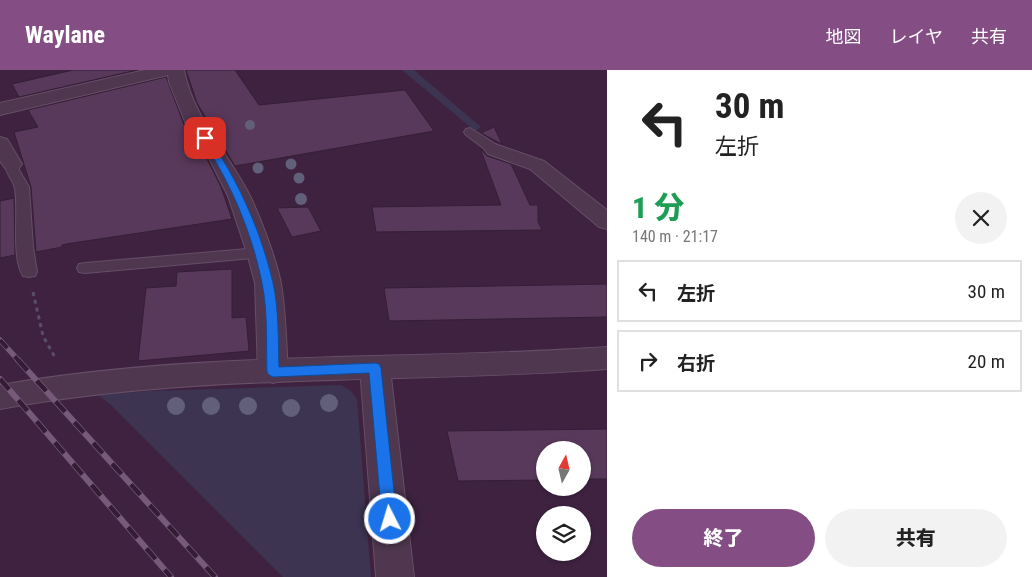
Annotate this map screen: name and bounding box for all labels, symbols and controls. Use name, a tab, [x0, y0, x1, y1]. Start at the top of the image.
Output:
text: Waylane	[25, 21, 105, 49]
text: 地図	[826, 26, 862, 47]
text: レイヤ	[890, 26, 943, 47]
text: 共有	[971, 26, 1007, 47]
text: 30 m	[715, 86, 784, 127]
icon: left	[632, 90, 697, 155]
pin	[184, 117, 226, 159]
icon: arrive	[191, 124, 219, 152]
text: 左折	[715, 134, 759, 159]
text: 1 分	[632, 190, 684, 225]
button: close	[955, 192, 1007, 244]
text: 140 m · 21:17	[632, 227, 718, 246]
icon: left	[634, 277, 662, 305]
text: 30 m	[968, 280, 1005, 303]
text: 左折	[677, 282, 715, 305]
icon: right	[634, 347, 662, 375]
text: 20 m	[968, 350, 1005, 373]
text: 右折	[677, 352, 715, 375]
north arrow	[536, 441, 591, 496]
map controls	[536, 441, 591, 561]
position arrow	[363, 492, 415, 544]
button: layers	[536, 506, 591, 561]
button: 終了	[632, 509, 815, 567]
button: 共有	[825, 509, 1007, 567]

